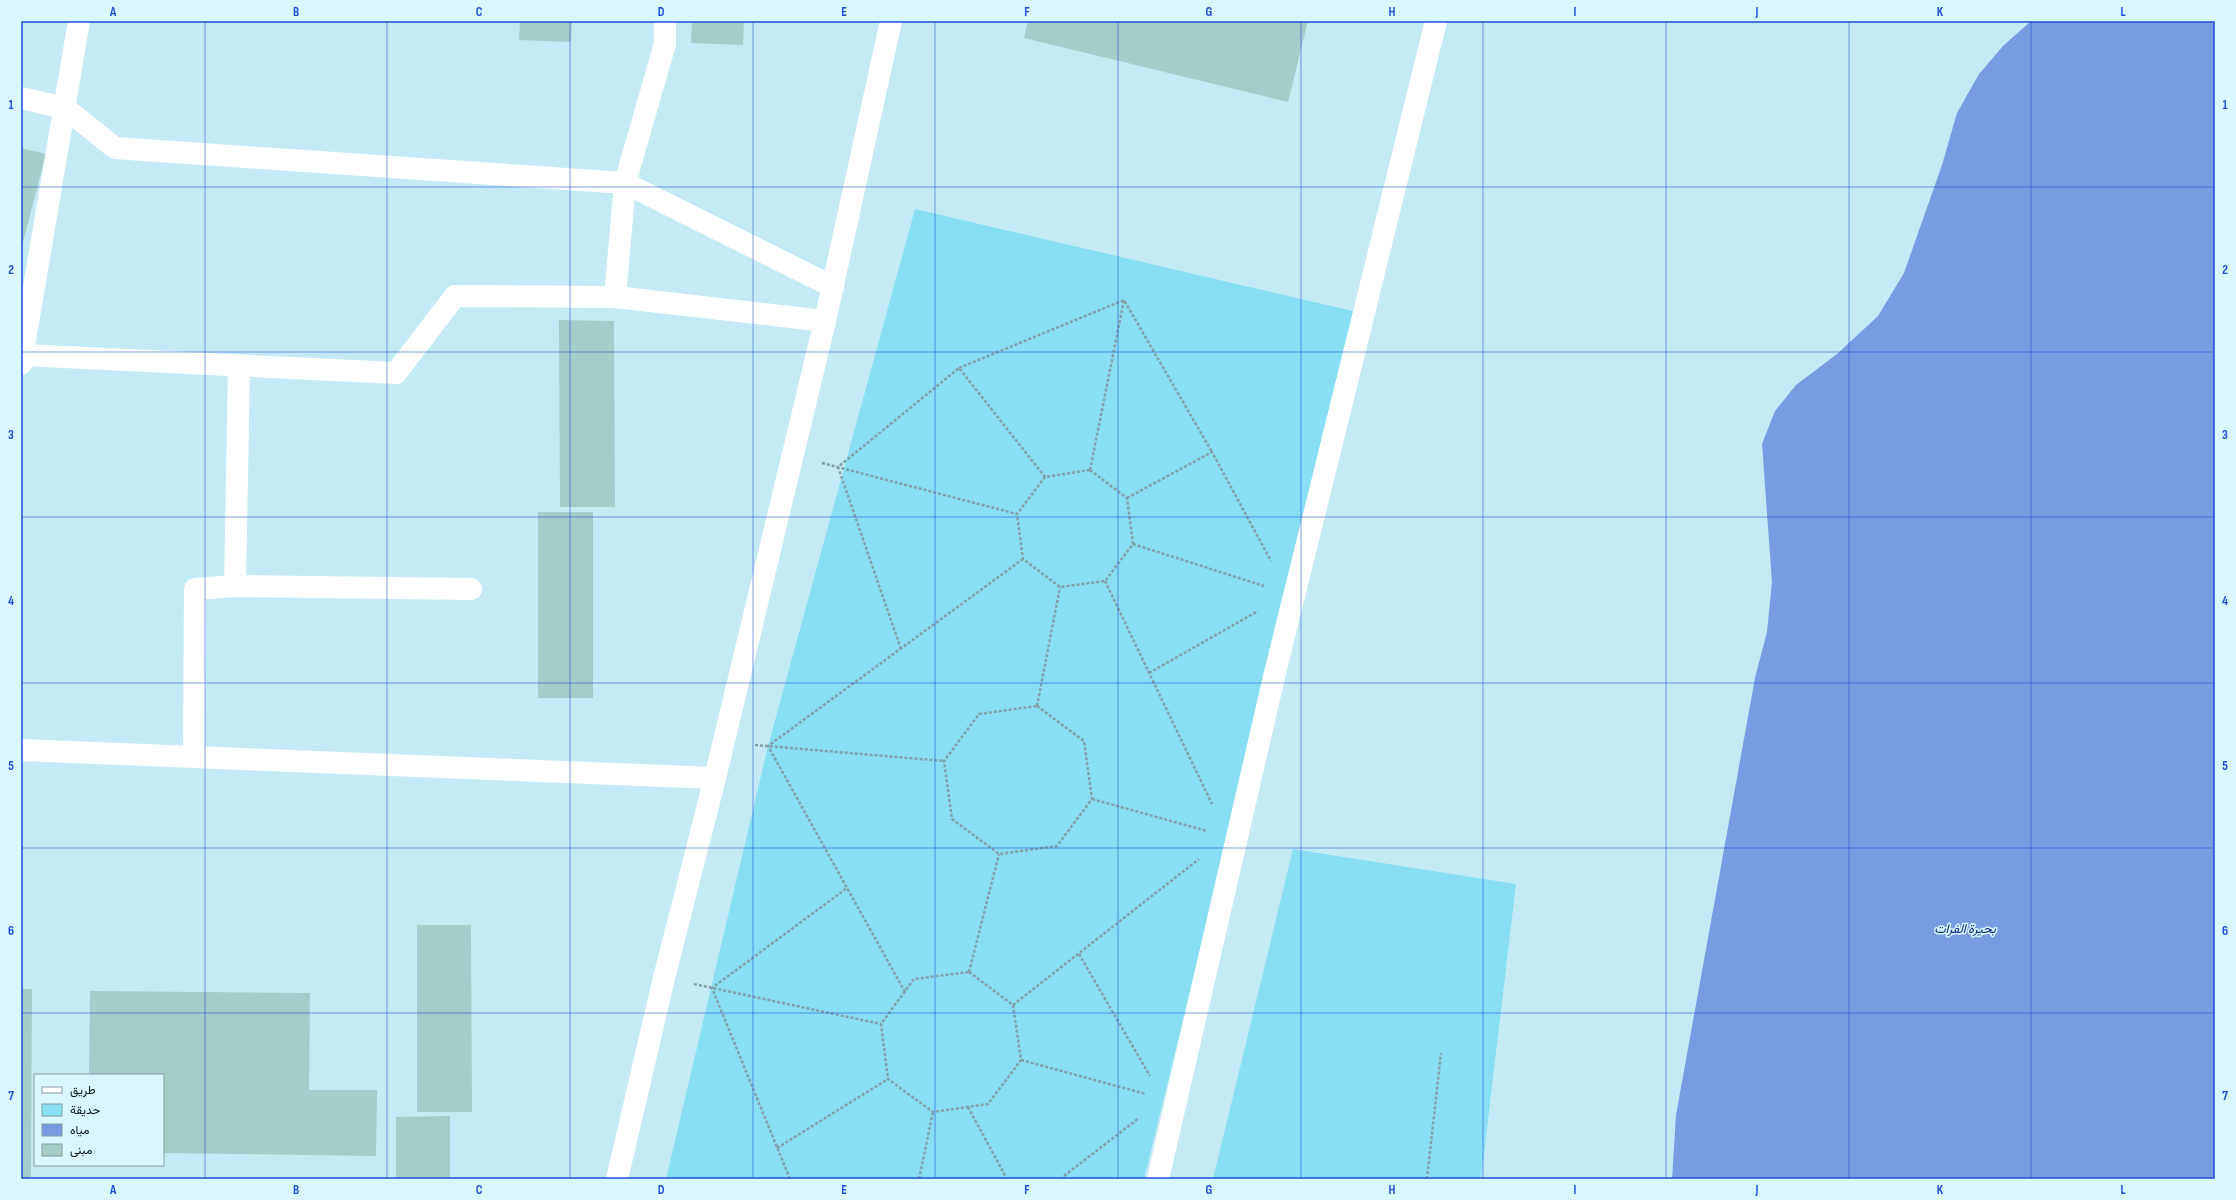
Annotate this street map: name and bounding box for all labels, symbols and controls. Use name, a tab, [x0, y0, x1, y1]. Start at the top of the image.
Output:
text: A	[109, 4, 117, 20]
text: B	[293, 4, 299, 20]
text: C	[476, 4, 483, 20]
text: D	[658, 4, 665, 20]
text: E	[841, 4, 847, 20]
text: F	[1024, 4, 1030, 20]
text: G	[1206, 4, 1213, 20]
text: H	[1389, 4, 1396, 20]
text: I	[1574, 4, 1577, 20]
text: J	[1755, 4, 1759, 20]
text: K	[1937, 4, 1944, 20]
text: L	[2120, 4, 2126, 20]
text: 1	[8, 97, 14, 113]
text: 1	[2222, 97, 2228, 113]
text: 2	[8, 262, 14, 278]
text: 2	[2222, 262, 2228, 278]
text: 3	[8, 427, 14, 443]
text: 3	[2222, 427, 2228, 443]
text: 4	[8, 593, 14, 609]
text: 4	[2222, 593, 2228, 609]
text: 5	[8, 758, 14, 774]
text: 5	[2222, 758, 2228, 774]
water label: بحيرة الفرات	[1934, 921, 1997, 937]
text: 6	[8, 923, 14, 939]
text: 6	[2222, 923, 2228, 939]
legend	[34, 1074, 164, 1166]
text: طريق	[70, 1083, 96, 1098]
text: 7	[8, 1088, 14, 1104]
text: 7	[2222, 1088, 2228, 1104]
text: حديقة	[70, 1103, 100, 1118]
text: مياه	[70, 1123, 89, 1138]
text: مبنى	[70, 1143, 92, 1158]
text: A	[109, 1182, 117, 1198]
text: B	[293, 1182, 299, 1198]
text: C	[476, 1182, 483, 1198]
text: D	[658, 1182, 665, 1198]
text: E	[841, 1182, 847, 1198]
text: F	[1024, 1182, 1030, 1198]
text: G	[1206, 1182, 1213, 1198]
text: H	[1389, 1182, 1396, 1198]
text: I	[1574, 1182, 1577, 1198]
text: J	[1755, 1182, 1759, 1198]
text: K	[1937, 1182, 1944, 1198]
text: L	[2120, 1182, 2126, 1198]

